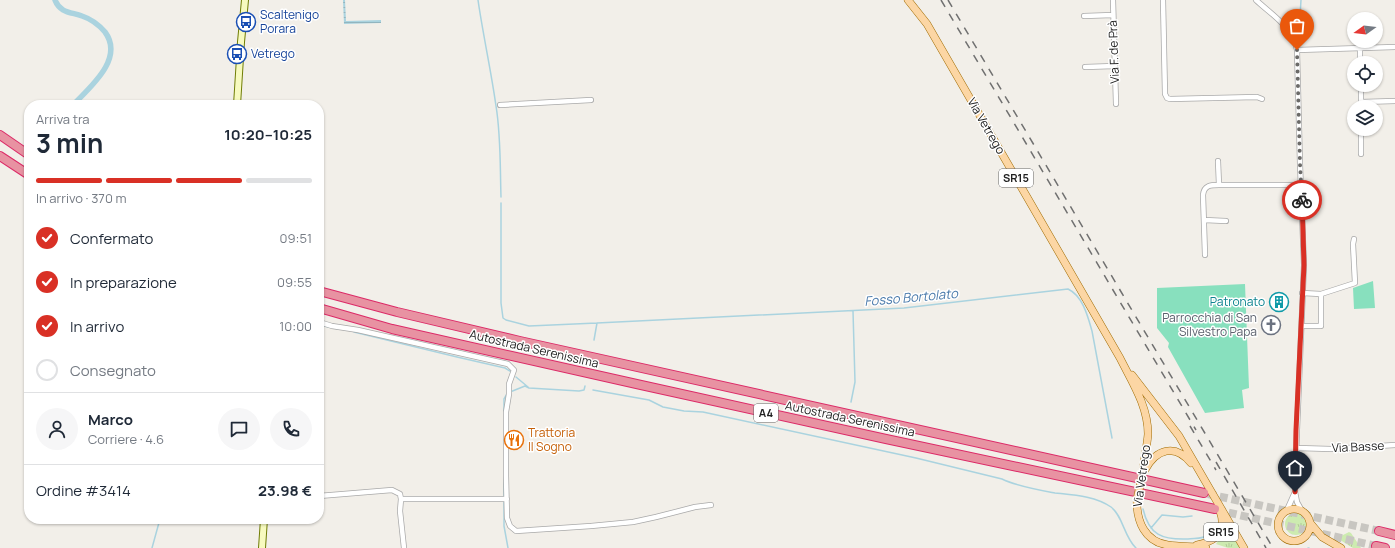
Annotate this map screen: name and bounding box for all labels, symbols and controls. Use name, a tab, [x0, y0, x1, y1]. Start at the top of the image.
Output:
place label: Scaltenigo Porara	[260, 6, 319, 37]
pin	[1280, 9, 1314, 50]
bus stop icon: Scaltenigo Porara	[235, 11, 257, 33]
north arrow	[1347, 12, 1383, 48]
map controls	[1347, 12, 1383, 136]
icon: bag	[1286, 15, 1308, 37]
street label: Via F. de Prà	[1104, 20, 1123, 84]
bus stop icon: Vetrego	[226, 43, 248, 65]
place label: Vetrego	[251, 45, 295, 62]
button: locate	[1347, 56, 1383, 92]
street label: Via Vetrego	[963, 94, 1009, 157]
button: layers	[1347, 100, 1383, 136]
text: Arriva tra	[36, 110, 90, 128]
text: 10:20–10:25	[224, 124, 312, 145]
text: 3 min	[36, 125, 103, 161]
road number: SR15	[999, 169, 1033, 187]
courier	[1282, 180, 1322, 220]
text: In arrivo · 370 m	[36, 189, 126, 207]
icon: bike	[1291, 189, 1313, 211]
icon: check	[36, 227, 58, 249]
text: Confermato	[70, 228, 153, 249]
text: 09:51	[280, 229, 312, 247]
icon: check	[36, 271, 58, 293]
text: In preparazione	[70, 272, 177, 293]
text: 09:55	[277, 273, 312, 291]
water label: Fosso Bortolato	[863, 284, 960, 310]
building icon: Patronato	[1268, 291, 1290, 313]
place label: Patronato	[1210, 293, 1265, 310]
place label: Parrocchia di San Silvestro Papa	[1162, 309, 1257, 340]
church icon: Parrocchia di San Silvestro Papa	[1260, 314, 1282, 336]
icon: check	[36, 315, 58, 337]
text: In arrivo	[70, 316, 124, 337]
text: 10:00	[279, 317, 312, 335]
street label: Autostrada Serenissima	[468, 325, 600, 372]
text: Consegnato	[70, 360, 156, 381]
street label: Autostrada Serenissima	[784, 396, 916, 441]
road number: A4	[754, 404, 778, 422]
button: person	[36, 408, 78, 450]
button: chat	[218, 408, 260, 450]
button: phone	[270, 408, 312, 450]
text: Marco	[88, 409, 133, 430]
place label: Trattoria Il Sogno	[528, 424, 575, 455]
restaurant icon: Trattoria Il Sogno	[503, 429, 525, 451]
text: Corriere · 4.6	[88, 430, 164, 448]
street label: Via Basse	[1331, 437, 1385, 456]
street label: Via Vetrego	[1129, 444, 1154, 508]
pin	[1278, 451, 1312, 492]
icon: home	[1284, 457, 1306, 479]
text: Ordine #3414	[36, 480, 131, 501]
text: 23.98 €	[258, 480, 312, 501]
road number: SR15	[1204, 523, 1238, 541]

